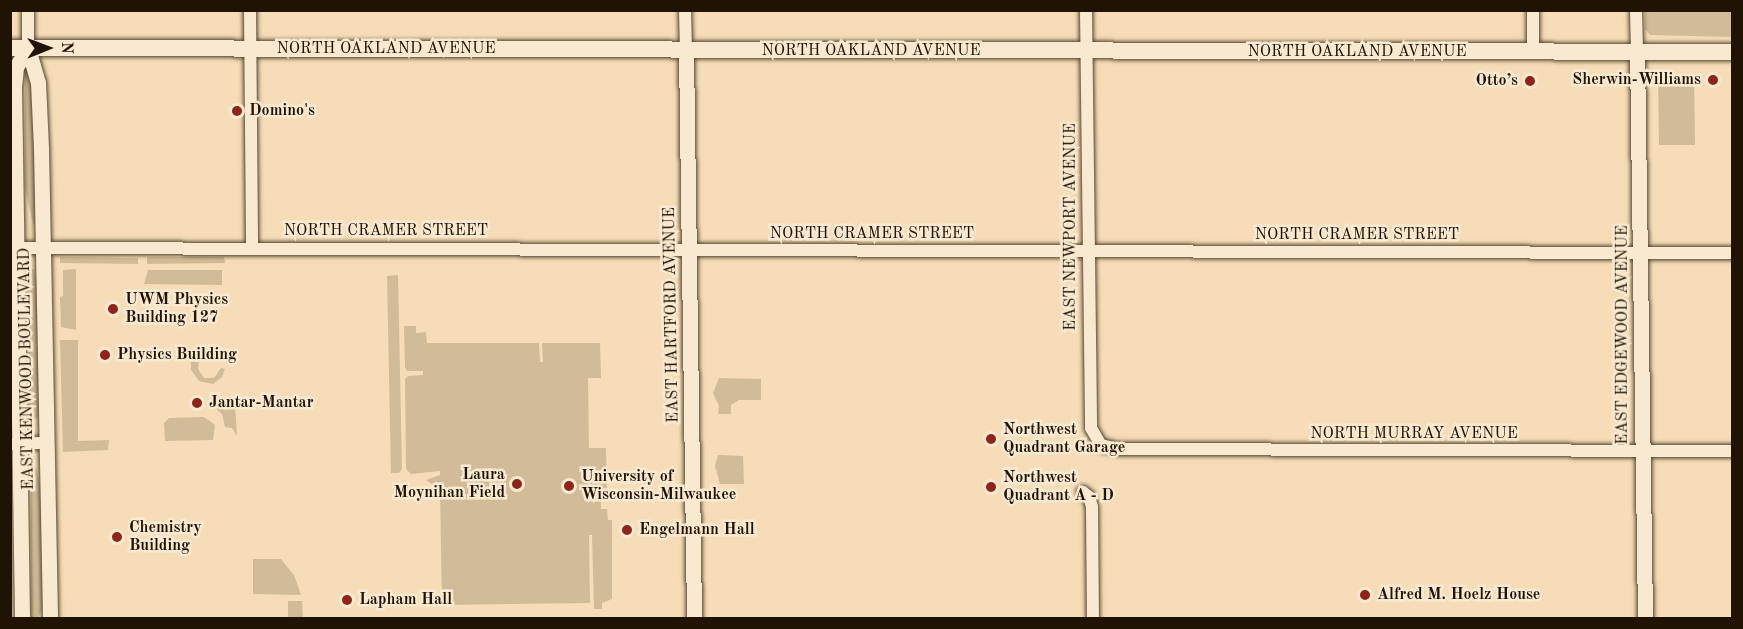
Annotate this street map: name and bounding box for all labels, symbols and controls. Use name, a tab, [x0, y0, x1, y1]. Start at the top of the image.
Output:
north arrow	[18, 18, 78, 78]
street label: NORTH OAKLAND AVENUE	[276, 39, 496, 59]
text: N	[58, 41, 74, 54]
street label: NORTH OAKLAND AVENUE	[761, 41, 981, 61]
street label: NORTH OAKLAND AVENUE	[1247, 42, 1467, 62]
place label: Sherwin-Williams	[1572, 70, 1701, 90]
place label: Otto’s	[1476, 71, 1518, 91]
marker: Sherwin-Williams	[1706, 73, 1720, 87]
marker: Otto’s	[1523, 74, 1537, 88]
place label: Domino's	[249, 101, 315, 121]
marker: Domino's	[230, 104, 244, 118]
street label: EAST NEWPORT AVENUE	[1061, 123, 1081, 331]
street label: EAST HARTFORD AVENUE	[661, 207, 683, 423]
street label: NORTH CRAMER STREET	[284, 221, 488, 241]
street label: NORTH CRAMER STREET	[770, 224, 974, 244]
street label: NORTH CRAMER STREET	[1255, 225, 1459, 245]
street label: EAST EDGEWOOD AVENUE	[1613, 225, 1633, 445]
street label: EAST KENWOOD BOULEVARD	[15, 248, 39, 490]
place label: UWM Physics Building 127	[125, 290, 228, 328]
marker: UWM Physics Building 127	[106, 302, 120, 316]
place label: Physics Building	[117, 345, 237, 365]
marker: Physics Building	[98, 348, 112, 362]
place label: Jantar-Mantar	[209, 393, 314, 413]
marker: Jantar-Mantar	[190, 396, 204, 410]
place label: Northwest Quadrant Garage	[1003, 420, 1125, 458]
street label: NORTH MURRAY AVENUE	[1310, 424, 1518, 444]
marker: Northwest Quadrant Garage	[984, 432, 998, 446]
place label: Laura Moynihan Field	[394, 465, 505, 503]
place label: University of Wisconsin-Milwaukee	[581, 467, 736, 505]
place label: Northwest Quadrant A - D	[1003, 468, 1114, 506]
marker: Laura Moynihan Field	[510, 477, 524, 491]
marker: University of Wisconsin-Milwaukee	[562, 479, 576, 493]
marker: Northwest Quadrant A - D	[984, 480, 998, 494]
place label: Chemistry Building	[129, 518, 202, 556]
place label: Engelmann Hall	[639, 520, 755, 540]
marker: Engelmann Hall	[620, 523, 634, 537]
marker: Chemistry Building	[110, 530, 124, 544]
place label: Alfred M. Hoelz House	[1377, 585, 1540, 605]
marker: Alfred M. Hoelz House	[1358, 588, 1372, 602]
place label: Lapham Hall	[359, 590, 452, 610]
marker: Lapham Hall	[340, 593, 354, 607]

